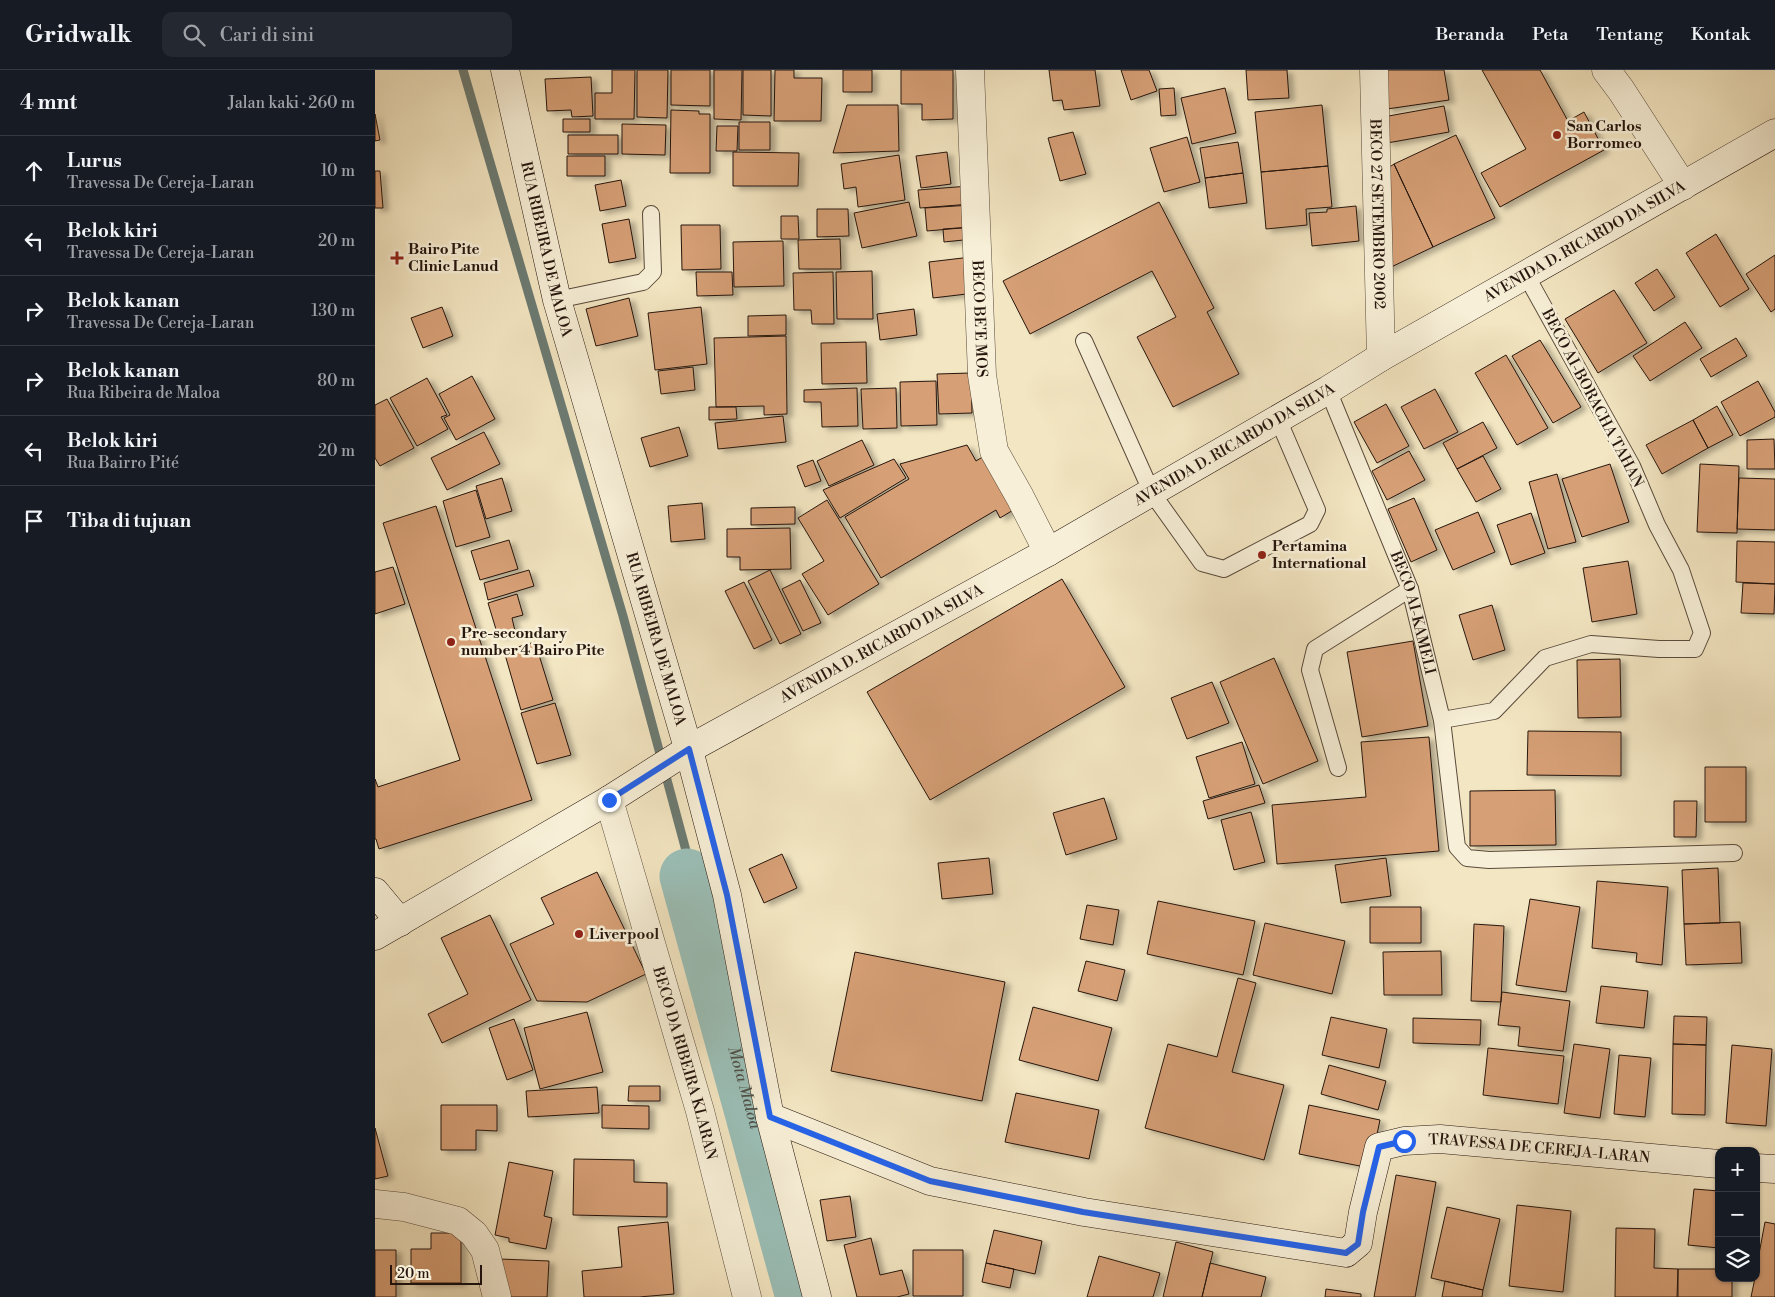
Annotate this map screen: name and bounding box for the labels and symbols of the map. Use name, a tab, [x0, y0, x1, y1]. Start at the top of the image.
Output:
place label: San Carlos Borromeo	[1567, 117, 1642, 153]
street label: BECO 27 SETEMBRO 2002	[1365, 118, 1389, 309]
marker: San Carlos Borromeo	[1551, 129, 1563, 141]
street label: RUA RIBEIRA DE MALOA	[516, 160, 577, 340]
street label: AVENIDA D. RICARDO DA SILVA	[1480, 177, 1690, 307]
place label: Bairo Pite Clinic Lanud	[408, 240, 499, 276]
marker: Bairo Pite Clinic Lanud	[390, 251, 404, 265]
street label: BECO BE'E MOS	[967, 259, 991, 378]
street label: BECO AI-BORACHA TAHAN	[1537, 305, 1648, 491]
street label: AVENIDA D. RICARDO DA SILVA	[1130, 379, 1339, 511]
place label: Pertamina International	[1272, 537, 1367, 573]
street label: BECO AI-KAMELI	[1385, 548, 1440, 677]
marker: Pertamina International	[1256, 549, 1268, 561]
street label: RUA RIBEIRA DE MALOA	[621, 550, 690, 729]
street label: AVENIDA D. RICARDO DA SILVA	[776, 580, 987, 708]
place label: Pre-secondary number 4 Bairo Pite	[461, 624, 605, 660]
marker: Pre-secondary number 4 Bairo Pite	[445, 636, 457, 648]
route end	[598, 789, 621, 812]
place label: Liverpool	[589, 925, 659, 944]
marker: Liverpool	[573, 928, 585, 940]
street label: BECO DA RIBEIRA KLARAN	[648, 964, 721, 1162]
water label: Mota Maloa	[723, 1044, 765, 1131]
route start	[1393, 1130, 1416, 1153]
street label: TRAVESSA DE CEREJA-LARAN	[1428, 1130, 1651, 1168]
scale bar	[390, 1262, 483, 1285]

